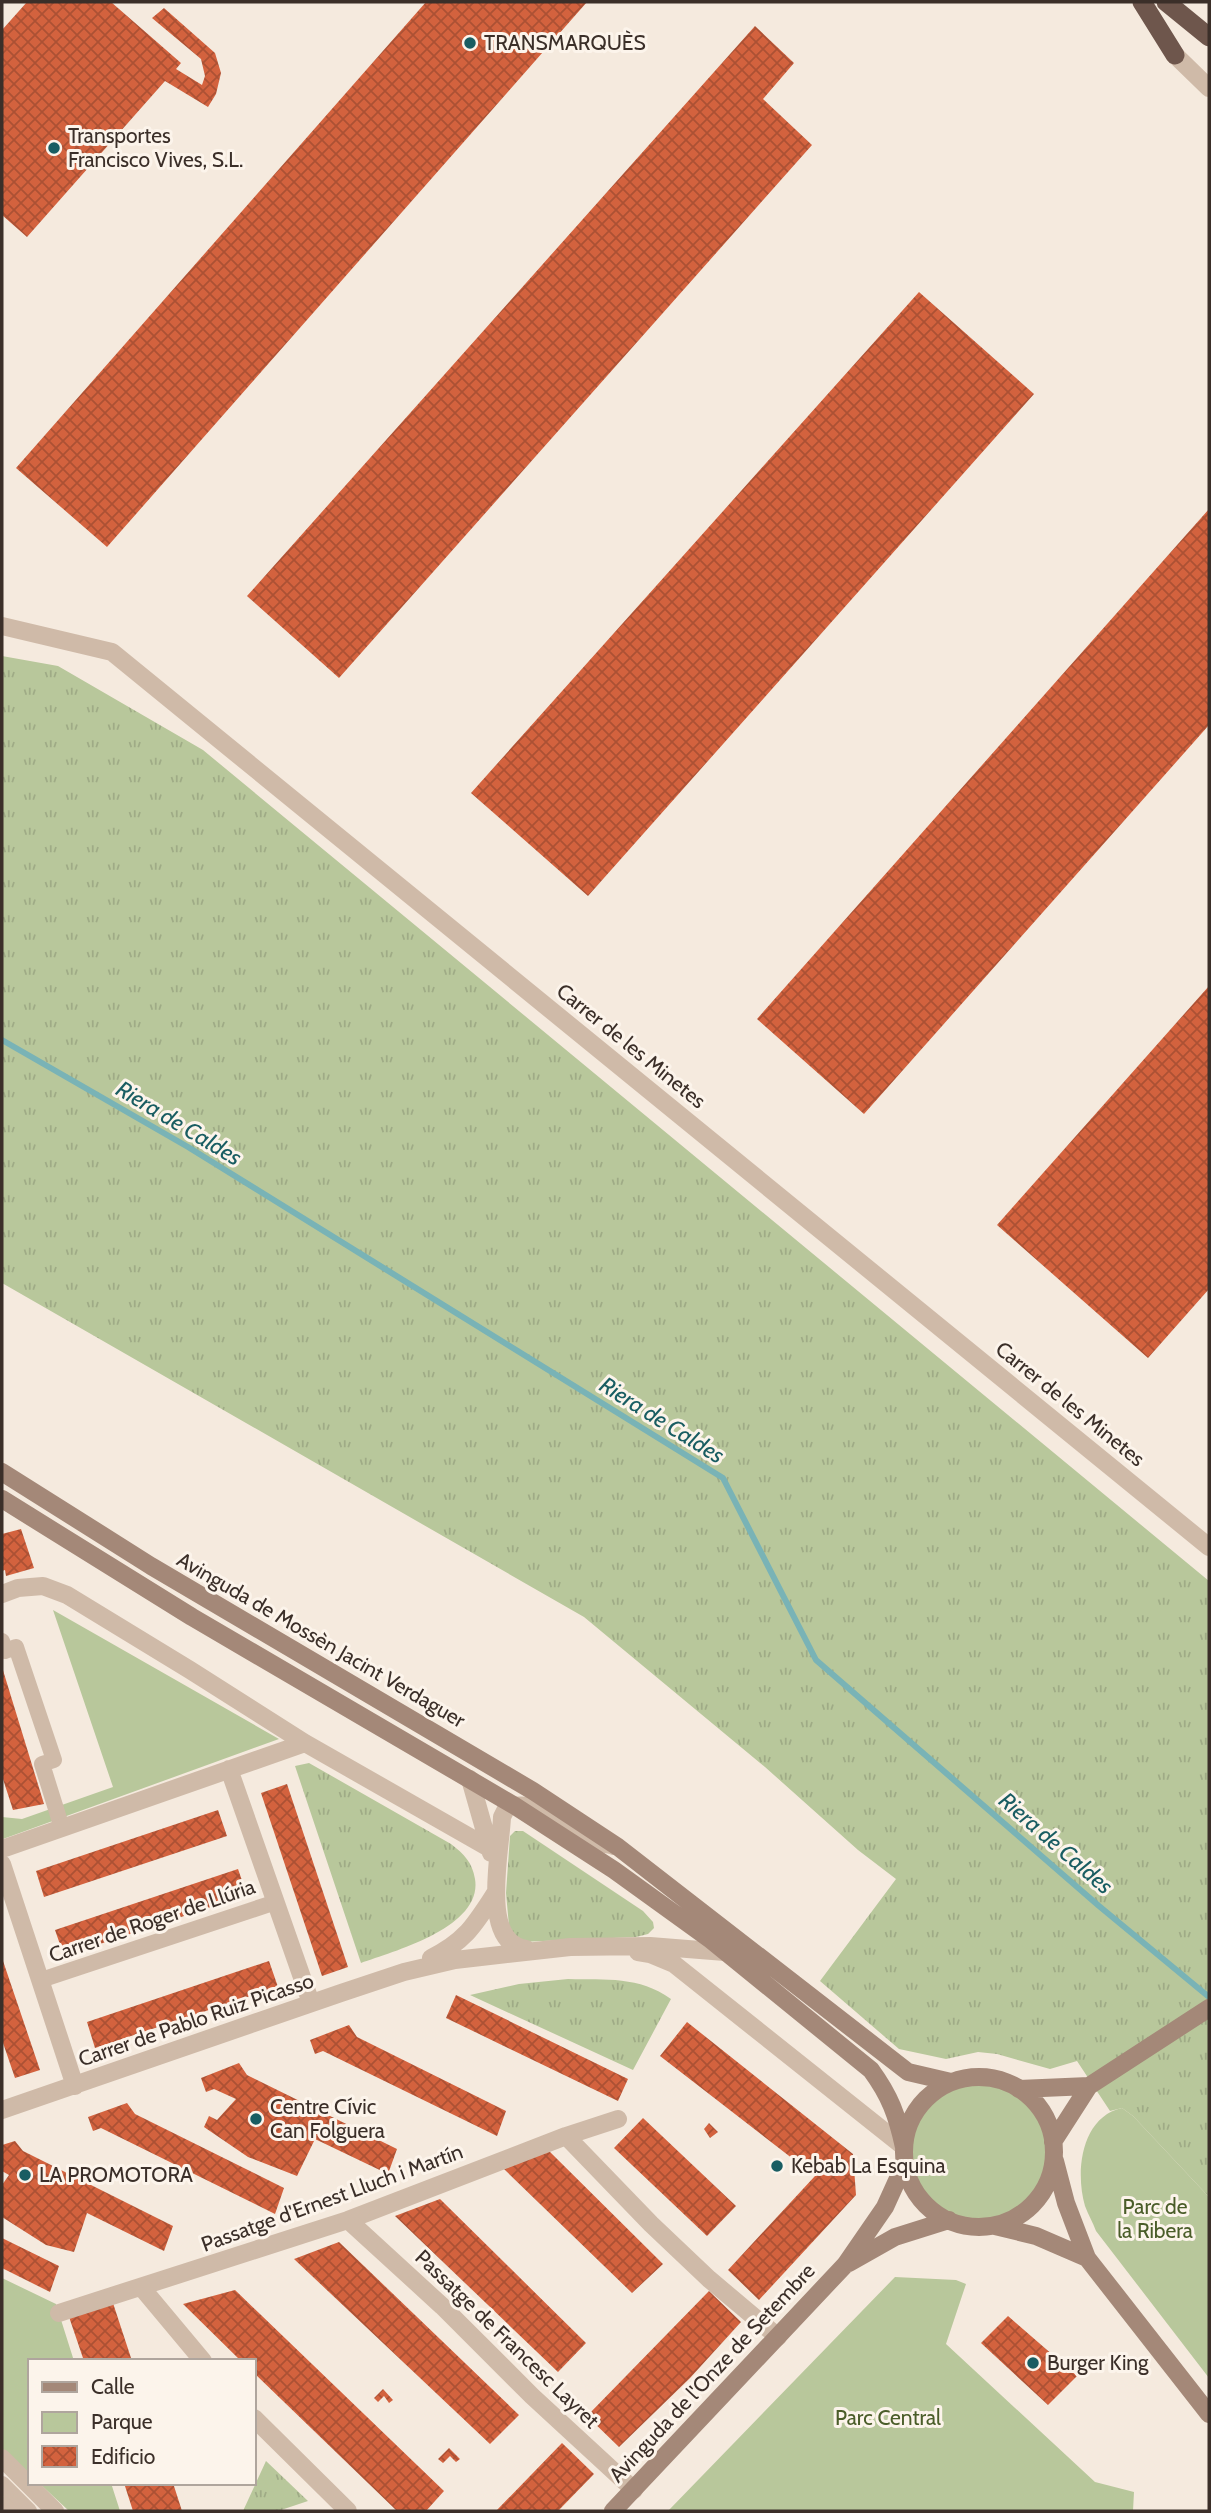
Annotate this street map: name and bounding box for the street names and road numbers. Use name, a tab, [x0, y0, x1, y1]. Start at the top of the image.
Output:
street label: Carrer de les Minetes	[552, 978, 711, 1114]
street label: Carrer de les Minetes	[991, 1336, 1150, 1472]
street label: Avinguda de Mossèn Jacint Verdaguer	[173, 1547, 470, 1733]
street label: Carrer de Roger de Llúria	[45, 1873, 258, 1968]
street label: Carrer de Pablo Ruiz Picasso	[75, 1967, 317, 2072]
street label: Passatge d'Ernest Lluch i Martín	[198, 2138, 466, 2257]
street label: Passatge de Francesc Layret	[410, 2244, 604, 2433]
street label: Avinguda de l'Onze de Setembre	[604, 2258, 820, 2487]

